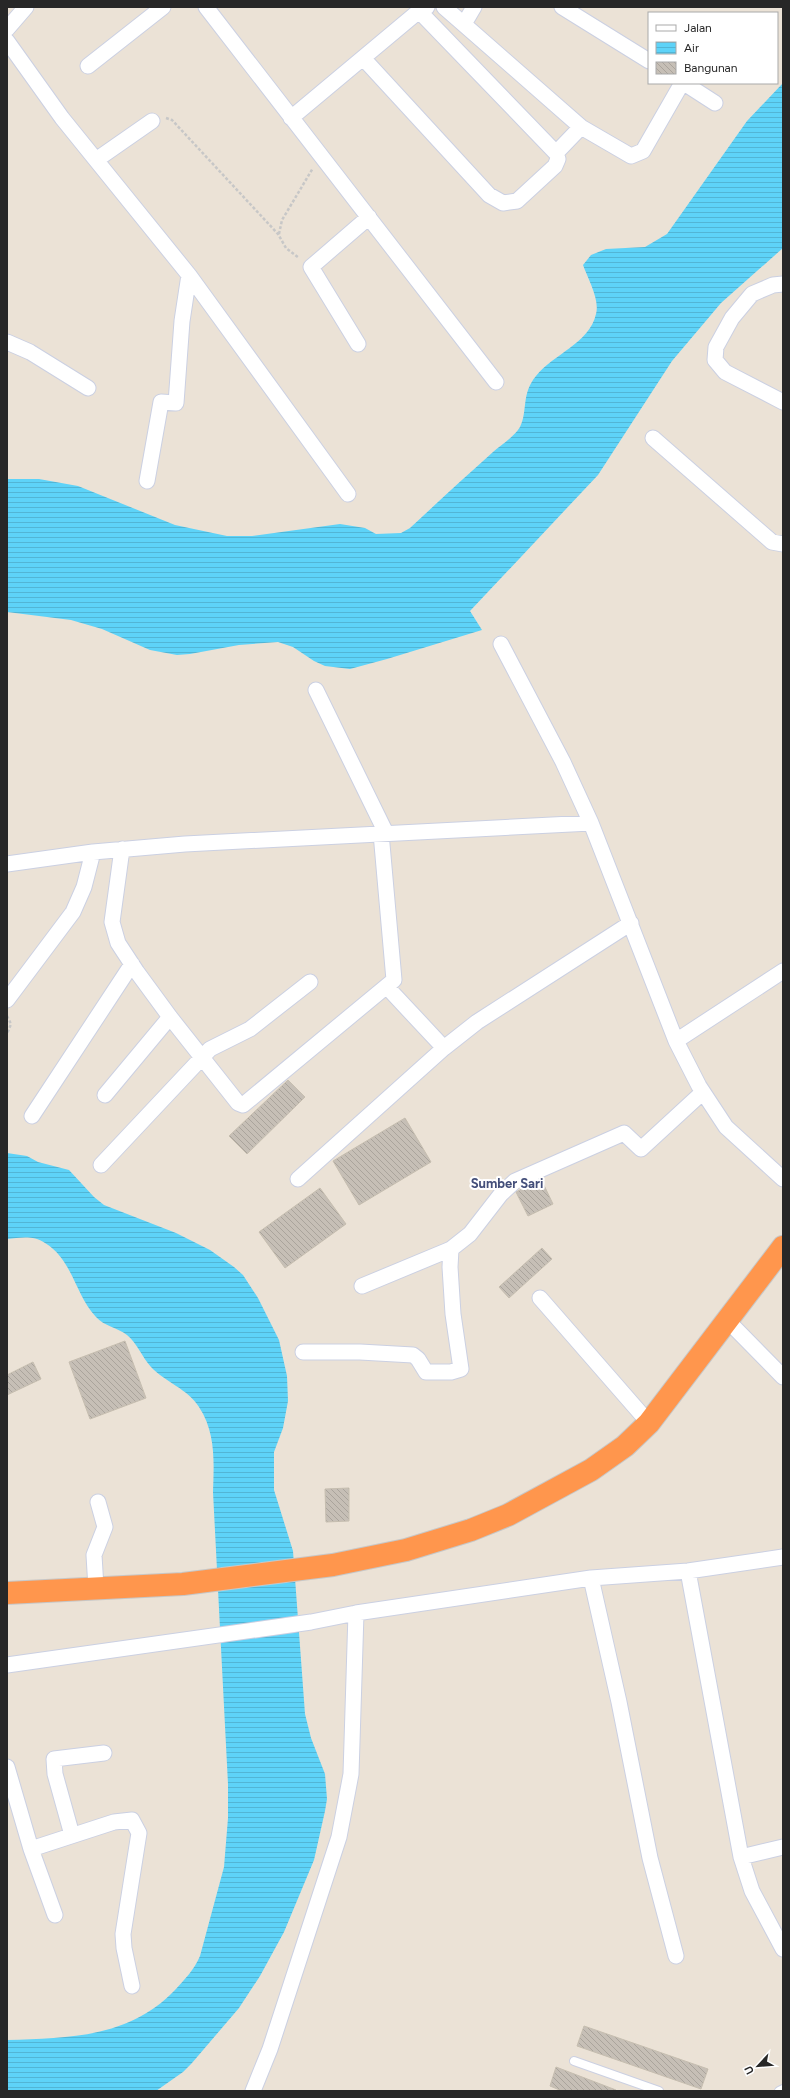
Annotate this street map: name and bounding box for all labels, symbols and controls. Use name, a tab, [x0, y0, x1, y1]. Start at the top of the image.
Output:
legend	[648, 12, 778, 84]
text: Jalan	[684, 21, 712, 35]
text: Air	[684, 41, 699, 55]
text: Bangunan	[684, 61, 738, 75]
district label: Sumber Sari	[471, 1176, 543, 1191]
north arrow	[738, 2046, 778, 2086]
text: U	[742, 2064, 757, 2076]

